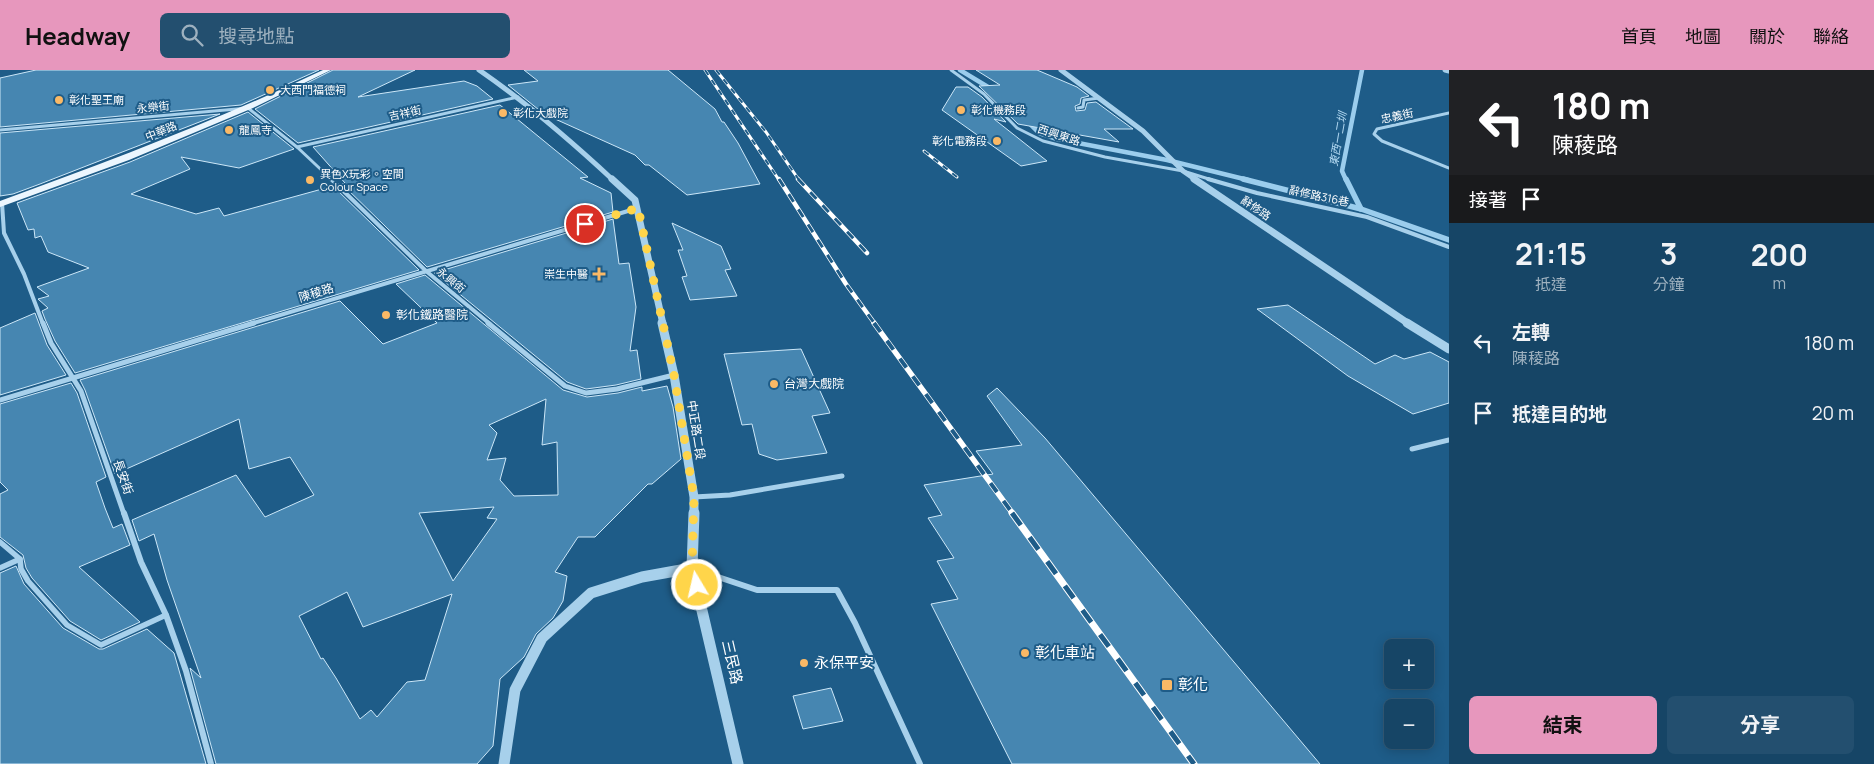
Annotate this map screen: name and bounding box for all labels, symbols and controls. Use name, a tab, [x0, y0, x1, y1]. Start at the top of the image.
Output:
search box	[160, 13, 510, 58]
text: Headway	[25, 19, 130, 52]
icon: search	[178, 21, 206, 49]
text: 搜尋地點	[218, 23, 294, 49]
text: 首頁	[1621, 24, 1657, 48]
text: 地圖	[1685, 24, 1721, 48]
text: 關於	[1749, 24, 1785, 48]
text: 聯絡	[1813, 24, 1849, 48]
place label: 大西門福德祠	[280, 82, 346, 97]
text: 180 m	[1552, 82, 1650, 130]
marker: 大西門福德祠	[264, 84, 276, 96]
icon: left	[1469, 90, 1534, 155]
place label: 彰化聖王廟	[69, 92, 124, 107]
marker: 彰化聖王廟	[53, 94, 65, 106]
street label: 永樂街	[136, 97, 170, 116]
street label: 吉祥街	[387, 101, 423, 124]
place label: 彰化機務段	[971, 102, 1026, 117]
marker: 彰化機務段	[955, 104, 967, 116]
place label: 彰化大戲院	[513, 105, 568, 120]
street label: 忠義街	[1379, 105, 1415, 126]
marker: 彰化大戲院	[497, 107, 509, 119]
water label: 東西一二圳	[1325, 109, 1350, 167]
street label: 中華路	[143, 117, 179, 144]
street label: 西興東路	[1036, 121, 1082, 148]
place label: 龍鳳寺	[239, 122, 272, 137]
marker: 龍鳳寺	[223, 124, 235, 136]
text: 陳稜路	[1552, 130, 1618, 160]
place label: 彰化電務段	[932, 133, 987, 148]
marker: 彰化電務段	[991, 135, 1003, 147]
place label: 異色X玩彩。空間 Colour Space	[320, 166, 404, 194]
marker: 異色X玩彩。空間 Colour Space	[304, 174, 316, 186]
street label: 辭修路316巷	[1288, 182, 1351, 209]
icon: arrive	[1517, 185, 1545, 213]
text: 接著	[1469, 187, 1507, 213]
street label: 辭修路	[1238, 192, 1274, 223]
pin	[564, 203, 606, 245]
icon: arrive	[571, 210, 599, 238]
text: 21:15	[1515, 233, 1587, 274]
text: 3	[1660, 233, 1678, 274]
text: 200	[1751, 234, 1808, 275]
street label: 永興街	[434, 263, 469, 296]
place label: 崇生中醫	[544, 266, 588, 281]
marker: 崇生中醫	[592, 267, 606, 281]
text: m	[1773, 272, 1786, 294]
text: 抵達	[1535, 273, 1567, 295]
text: 分鐘	[1653, 273, 1685, 295]
street label: 陳稜路	[296, 279, 336, 306]
place label: 彰化鐵路醫院	[396, 306, 468, 323]
marker: 彰化鐵路醫院	[380, 309, 392, 321]
text: 左轉	[1512, 319, 1550, 345]
icon: left	[1469, 329, 1497, 357]
text: 180 m	[1804, 330, 1854, 356]
text: 陳稜路	[1512, 347, 1560, 369]
place label: 台灣大戲院	[784, 375, 844, 392]
marker: 台灣大戲院	[768, 378, 780, 390]
street label: 中正路二段	[683, 399, 710, 461]
icon: arrive	[1469, 399, 1497, 427]
text: 20 m	[1812, 400, 1854, 426]
text: 抵達目的地	[1512, 401, 1607, 427]
street label: 長安街	[110, 457, 137, 497]
position arrow	[670, 558, 722, 610]
street label: 三民路	[717, 638, 748, 686]
map controls	[1384, 639, 1434, 749]
button: +	[1384, 639, 1434, 689]
place label: 彰化車站	[1035, 642, 1095, 663]
marker: 彰化車站	[1019, 647, 1031, 659]
place label: 永保平安	[814, 652, 874, 673]
marker: 永保平安	[798, 657, 810, 669]
place label: 彰化	[1178, 674, 1208, 695]
marker: 彰化	[1160, 678, 1174, 692]
button: 結束	[1469, 696, 1657, 754]
button: 分享	[1667, 696, 1854, 754]
button: −	[1384, 699, 1434, 749]

